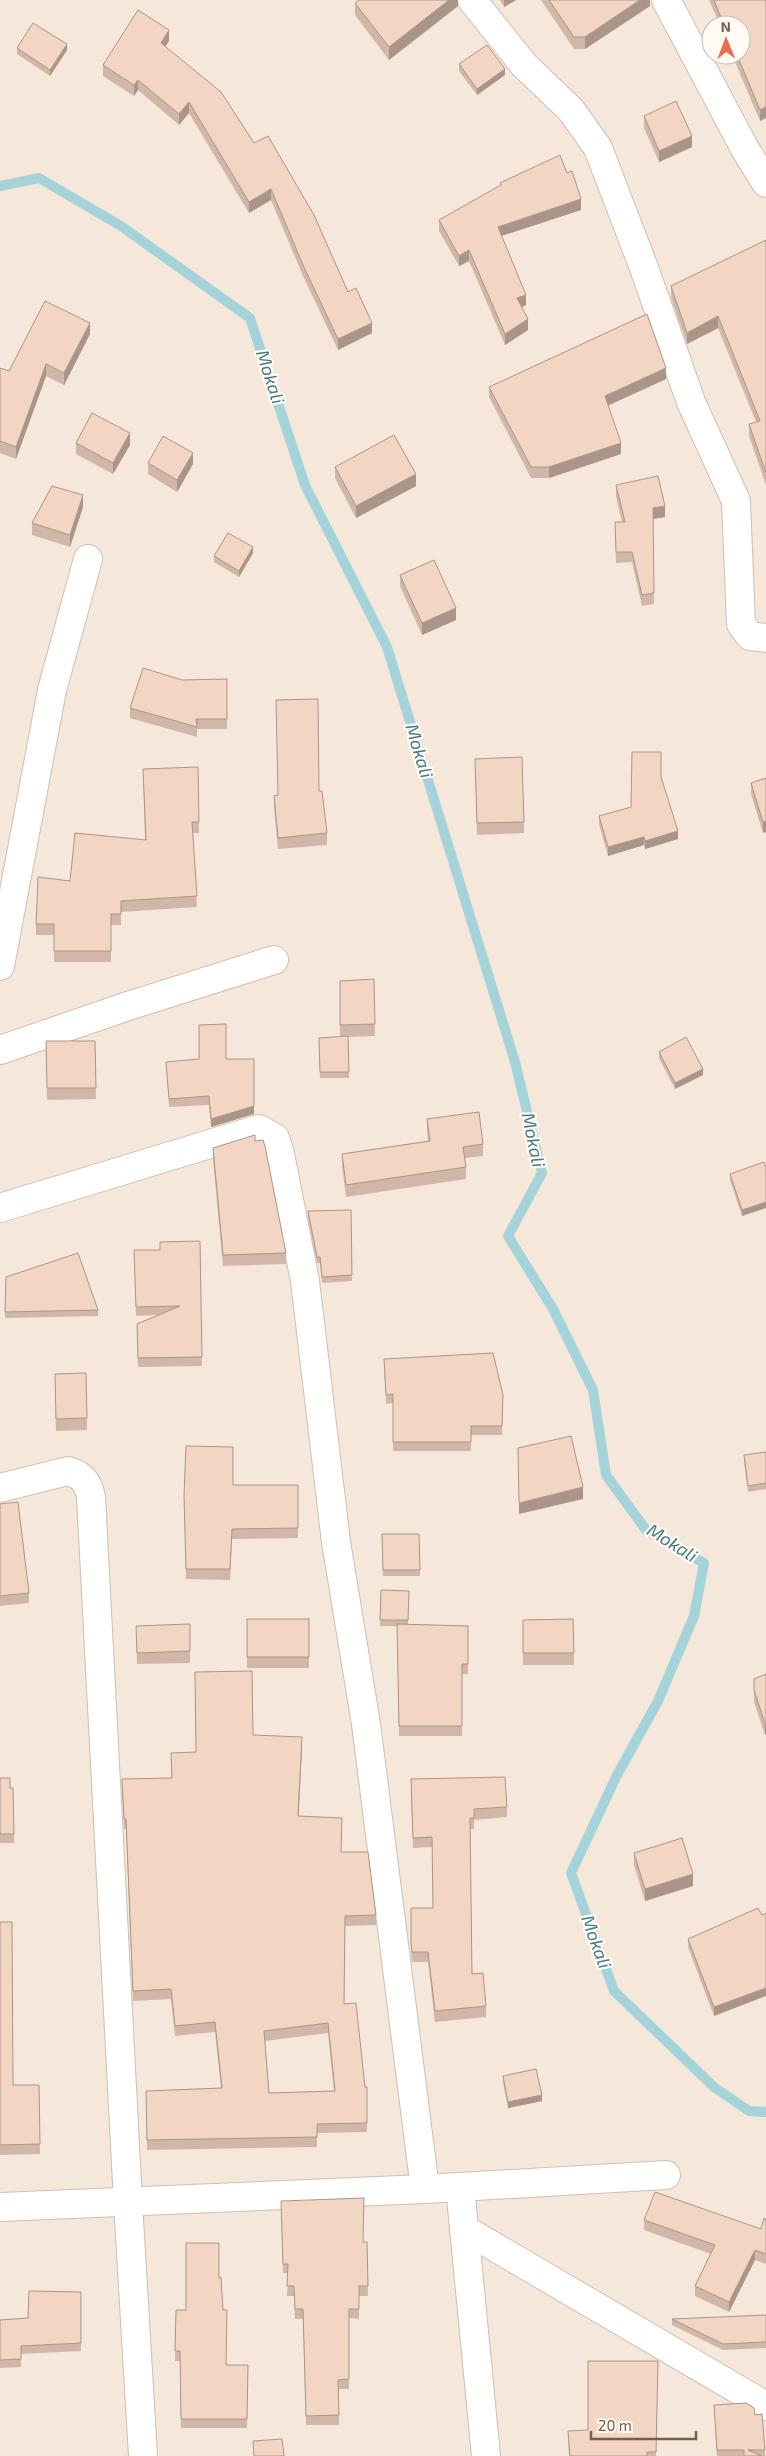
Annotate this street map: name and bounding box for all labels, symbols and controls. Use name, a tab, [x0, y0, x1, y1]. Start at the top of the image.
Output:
north arrow	[701, 15, 751, 65]
text: N	[721, 18, 731, 35]
water label: Mokali	[252, 347, 290, 407]
water label: Mokali	[401, 721, 439, 781]
water label: Mokali	[517, 1110, 551, 1170]
water label: Mokali	[643, 1518, 702, 1566]
water label: Mokali	[577, 1912, 617, 1972]
scale bar	[591, 2408, 696, 2440]
text: 20 m	[598, 2416, 632, 2434]

